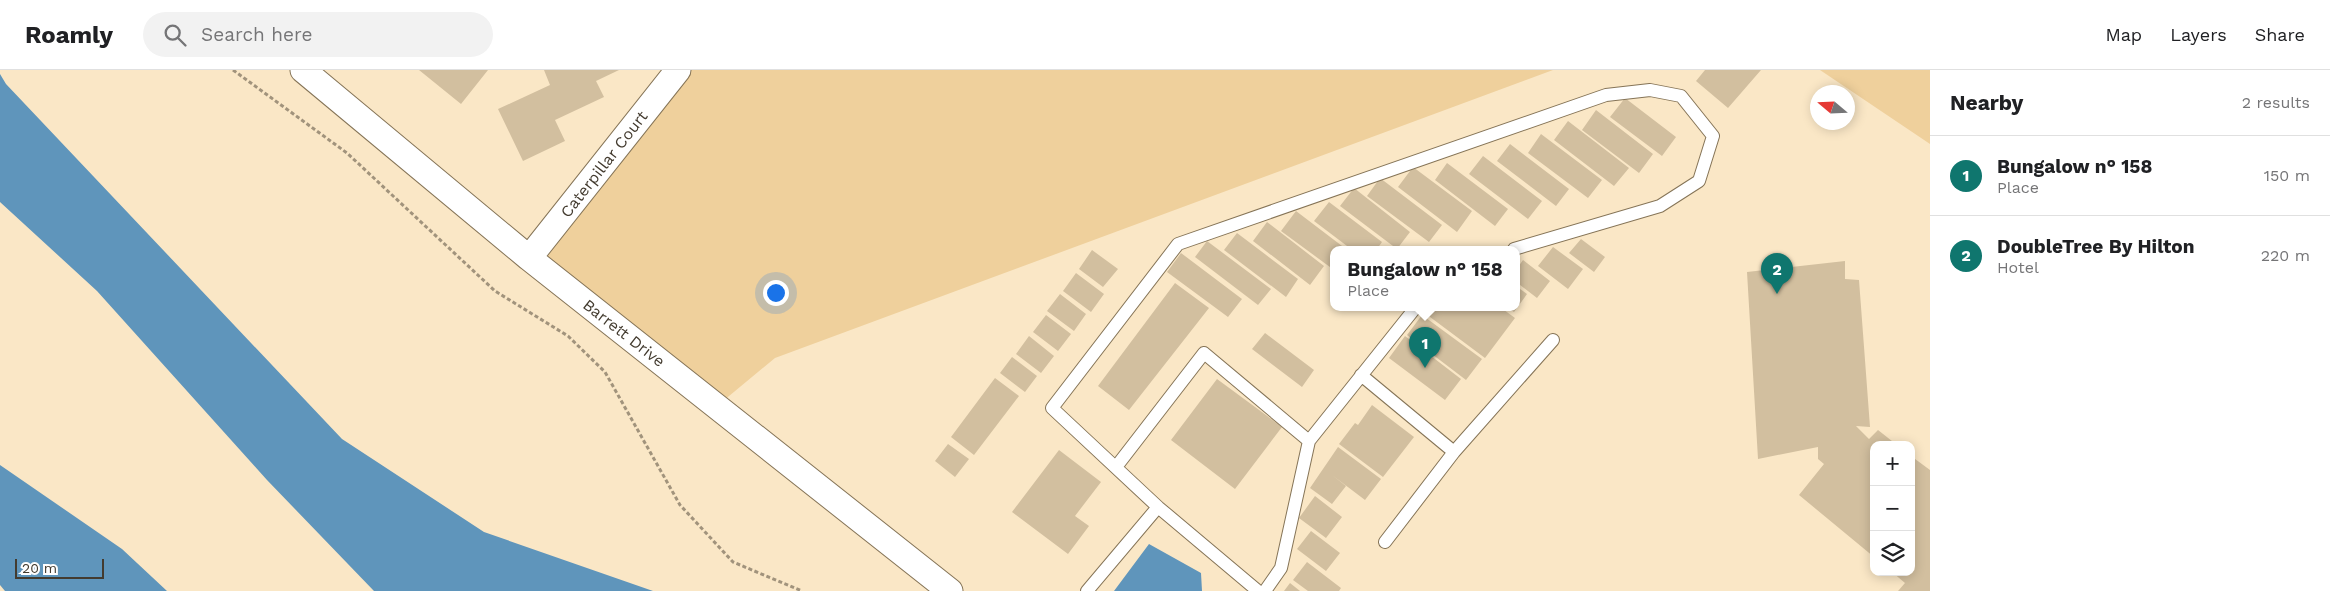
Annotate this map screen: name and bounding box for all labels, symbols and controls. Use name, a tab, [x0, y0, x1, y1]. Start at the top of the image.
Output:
search box	[143, 12, 493, 57]
text: Roamly	[25, 21, 113, 49]
icon: search	[161, 21, 189, 49]
text: Search here	[201, 23, 312, 46]
text: Map	[2105, 24, 2142, 45]
text: Layers	[2170, 24, 2227, 45]
text: Share	[2255, 24, 2305, 45]
north arrow	[1810, 85, 1855, 130]
text: Nearby	[1950, 90, 2023, 115]
text: 2 results	[2242, 93, 2310, 112]
street label: Caterpillar Court	[556, 107, 652, 221]
text: Bungalow n° 158	[1997, 155, 2152, 178]
text: 1	[1963, 166, 1969, 185]
text: 150 m	[2264, 166, 2310, 185]
text: Place	[1997, 178, 2039, 197]
text: DoubleTree By Hilton	[1997, 235, 2195, 258]
popup	[1330, 246, 1520, 311]
text: 2	[1961, 246, 1971, 265]
text: 220 m	[2261, 246, 2310, 265]
pin: 2	[1761, 253, 1793, 294]
text: Bungalow n° 158	[1347, 258, 1503, 281]
text: Hotel	[1997, 258, 2039, 277]
your location	[763, 280, 789, 306]
text: Place	[1347, 281, 1389, 300]
street label: Barrett Drive	[579, 295, 669, 371]
pin: 1	[1409, 327, 1441, 368]
map controls	[1870, 441, 1915, 576]
button: +	[1870, 441, 1915, 486]
button: −	[1870, 486, 1915, 531]
button: layers	[1870, 531, 1915, 576]
scale bar	[15, 556, 104, 579]
text: 20 m	[22, 560, 57, 576]

